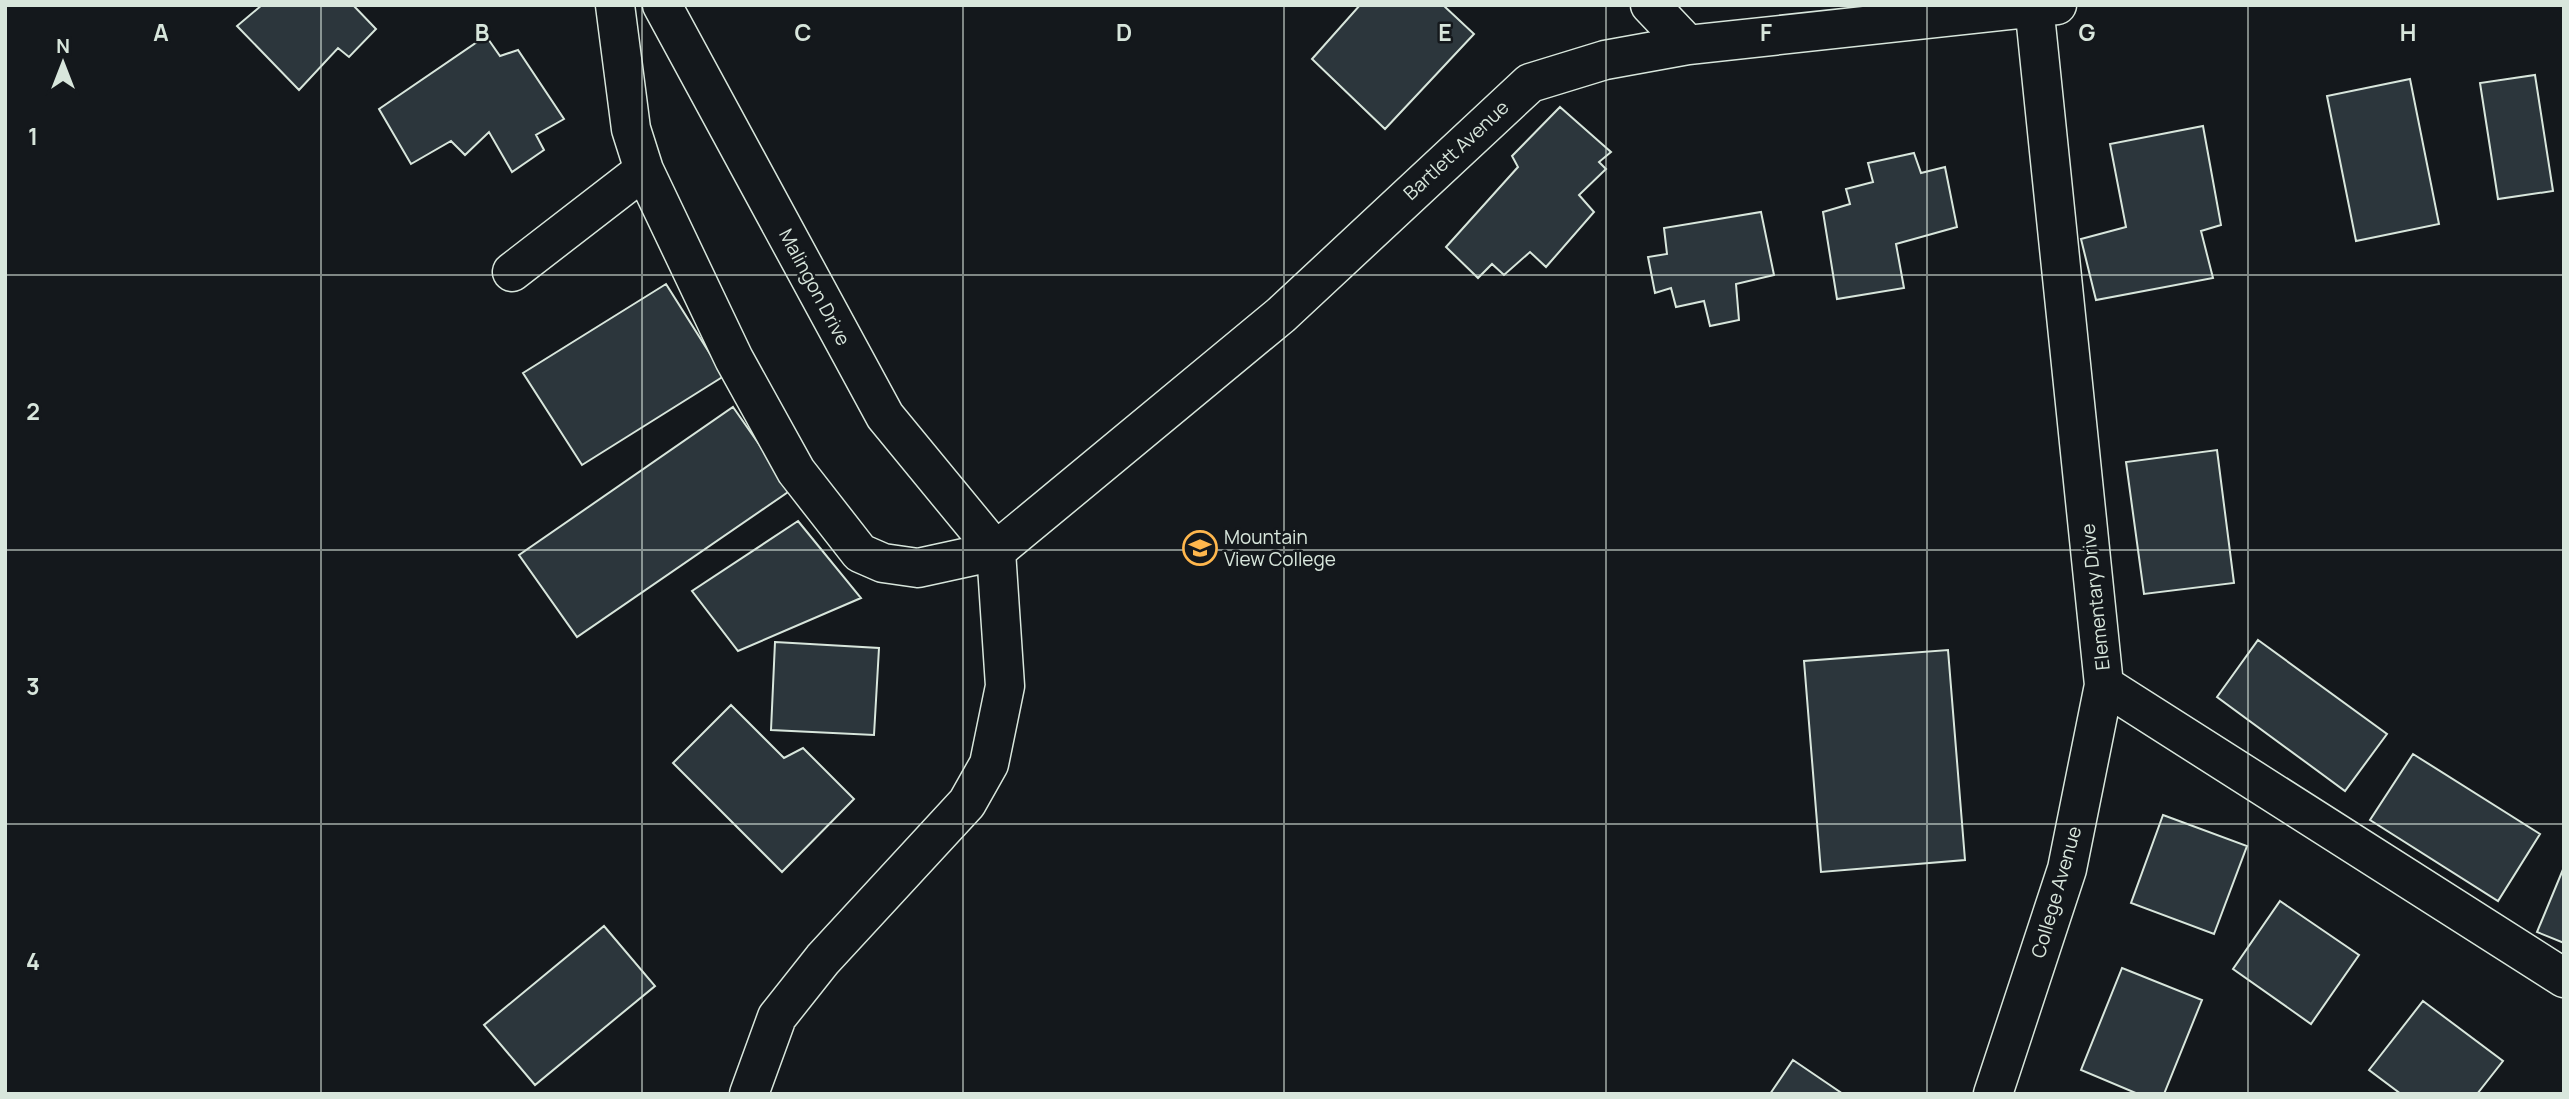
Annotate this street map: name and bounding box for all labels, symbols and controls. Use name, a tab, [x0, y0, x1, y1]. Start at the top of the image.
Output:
text: A	[153, 16, 169, 48]
text: B	[475, 16, 489, 48]
text: C	[795, 16, 812, 48]
text: D	[1116, 16, 1132, 48]
text: E	[1438, 16, 1452, 48]
text: F	[1760, 16, 1772, 48]
text: G	[2079, 16, 2096, 48]
text: H	[2400, 16, 2416, 48]
north arrow	[28, 28, 98, 98]
text: N	[56, 33, 70, 59]
street label: Bartlett Avenue	[1398, 94, 1514, 206]
text: 1	[28, 120, 38, 152]
street label: Malingon Drive	[773, 224, 857, 350]
text: 2	[26, 395, 40, 427]
street label: Elementary Drive	[2074, 522, 2116, 672]
place label: Mountain View College	[1224, 524, 1336, 572]
school or university icon: Mountain View College	[1181, 529, 1219, 567]
text: 3	[26, 670, 40, 702]
street label: College Avenue	[2025, 823, 2087, 961]
text: 4	[26, 945, 40, 977]

